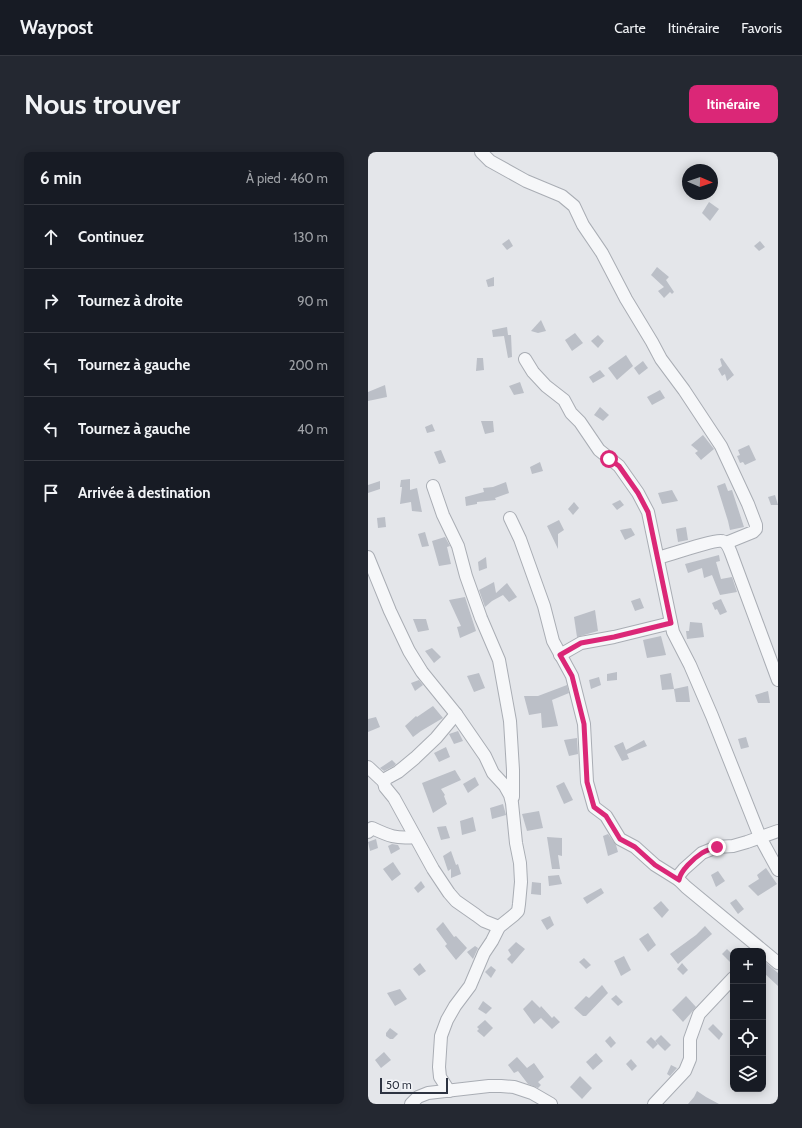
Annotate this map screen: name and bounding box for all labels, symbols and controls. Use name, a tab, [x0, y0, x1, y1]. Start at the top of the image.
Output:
text: Waypost	[20, 16, 93, 39]
text: Carte	[614, 19, 646, 37]
text: Itinéraire	[668, 19, 719, 37]
text: Favoris	[741, 19, 782, 37]
button: Itinéraire	[689, 85, 778, 123]
text: Nous trouver	[24, 87, 180, 121]
north arrow	[682, 164, 718, 200]
text: 6 min	[40, 168, 82, 188]
text: À pied · 460 m	[246, 170, 328, 186]
icon: ahead	[40, 226, 62, 248]
text: Continuez	[78, 228, 144, 246]
text: 130 m	[293, 229, 328, 245]
icon: right	[40, 290, 62, 312]
text: Tournez à droite	[78, 292, 183, 310]
text: 90 m	[297, 293, 328, 309]
icon: left	[40, 354, 62, 376]
text: Tournez à gauche	[78, 356, 190, 374]
text: 200 m	[289, 357, 328, 373]
icon: left	[40, 418, 62, 440]
text: Tournez à gauche	[78, 420, 190, 438]
text: 40 m	[297, 421, 328, 437]
route start	[600, 450, 618, 468]
icon: arrive	[40, 482, 62, 504]
text: Arrivée à destination	[78, 484, 210, 502]
route end	[708, 838, 726, 856]
map controls	[730, 948, 766, 1092]
button: +	[730, 948, 766, 984]
button: −	[730, 984, 766, 1020]
button: locate	[730, 1020, 766, 1056]
button: layers	[730, 1056, 766, 1092]
scale bar	[380, 1076, 448, 1095]
text: 50 m	[386, 1078, 412, 1092]

